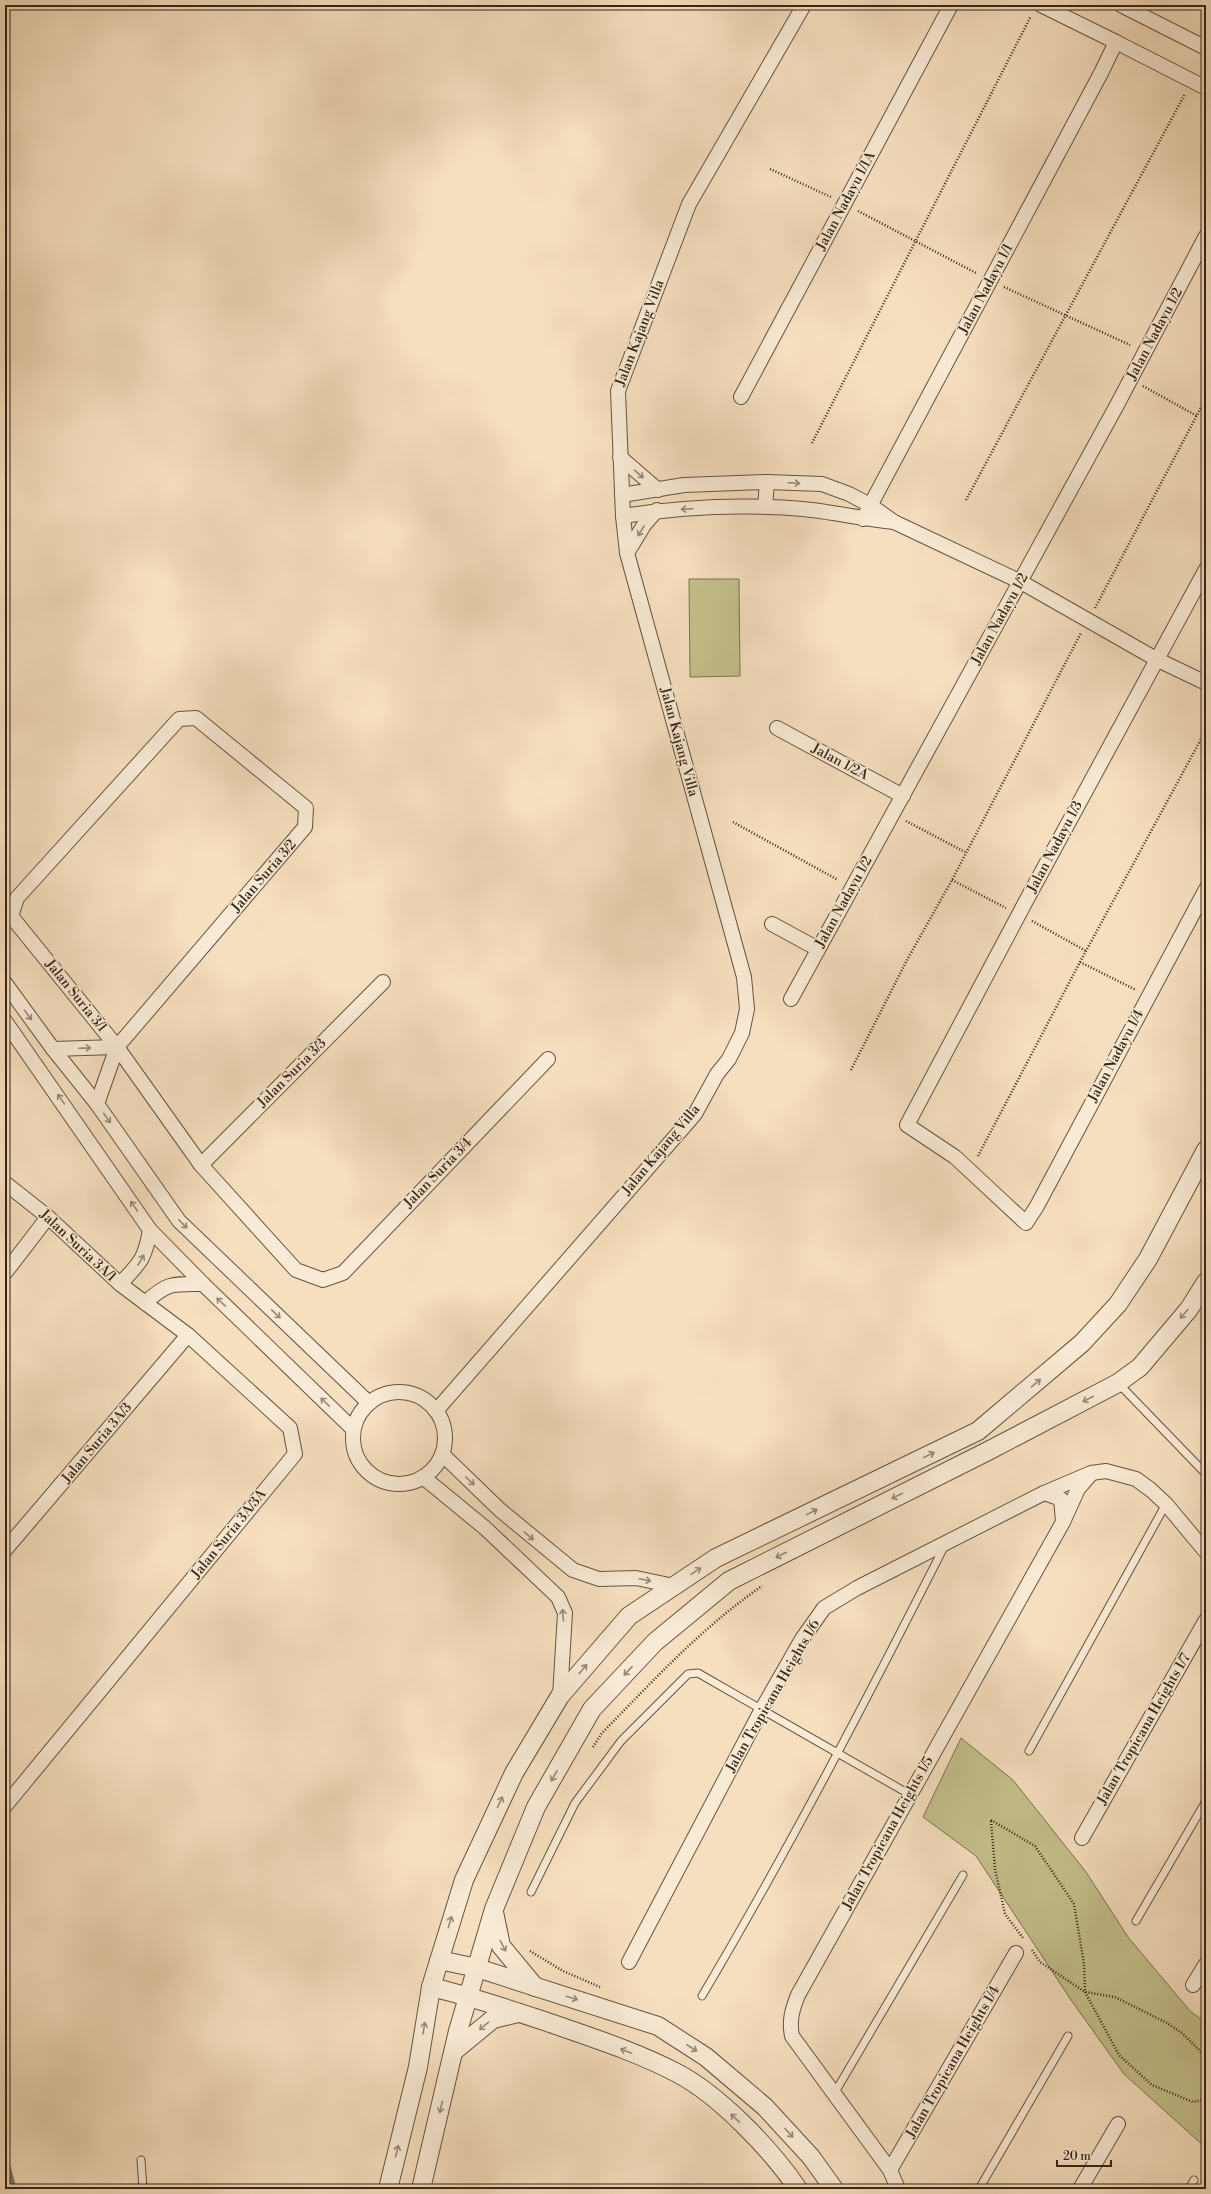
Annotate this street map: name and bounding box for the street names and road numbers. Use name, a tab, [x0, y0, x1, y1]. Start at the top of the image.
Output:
street label: Jalan Nadayu 1/1A	[812, 148, 880, 255]
street label: Jalan Nadayu 1/1	[954, 241, 1017, 338]
street label: Jalan Kajang Villa	[611, 276, 669, 390]
street label: Jalan Nadayu 1/2	[1123, 285, 1187, 384]
street label: Jalan Nadayu 1/2	[967, 570, 1033, 669]
street label: Jalan Kajang Villa	[655, 684, 703, 800]
street label: Jalan 1/2A	[808, 739, 872, 785]
street label: Jalan Nadayu 1/3	[1023, 798, 1087, 897]
street label: Jalan Suria 3/2	[227, 836, 301, 917]
street label: Jalan Nadayu 1/2	[811, 853, 877, 952]
street label: Jalan Suria 3/1	[40, 955, 111, 1036]
street label: Jalan Nadayu 1/4	[1084, 1007, 1148, 1106]
street label: Jalan Suria 3/3	[253, 1034, 331, 1112]
street label: Jalan Kajang Villa	[617, 1100, 705, 1200]
street label: Jalan Suria 3/4	[399, 1134, 476, 1213]
street label: Jalan Suria 3A/1	[35, 1205, 120, 1286]
street label: Jalan Suria 3A/3	[57, 1399, 136, 1488]
street label: Jalan Suria 3A/3A	[187, 1485, 271, 1583]
street label: Jalan Tropicana Heights 1/6	[721, 1616, 824, 1776]
street label: Jalan Tropicana Heights 1/7	[1093, 1650, 1195, 1809]
street label: Jalan Tropicana Heights 1/5	[838, 1753, 938, 1914]
street label: Jalan Tropicana Heights 1/4	[901, 1983, 1004, 2142]

